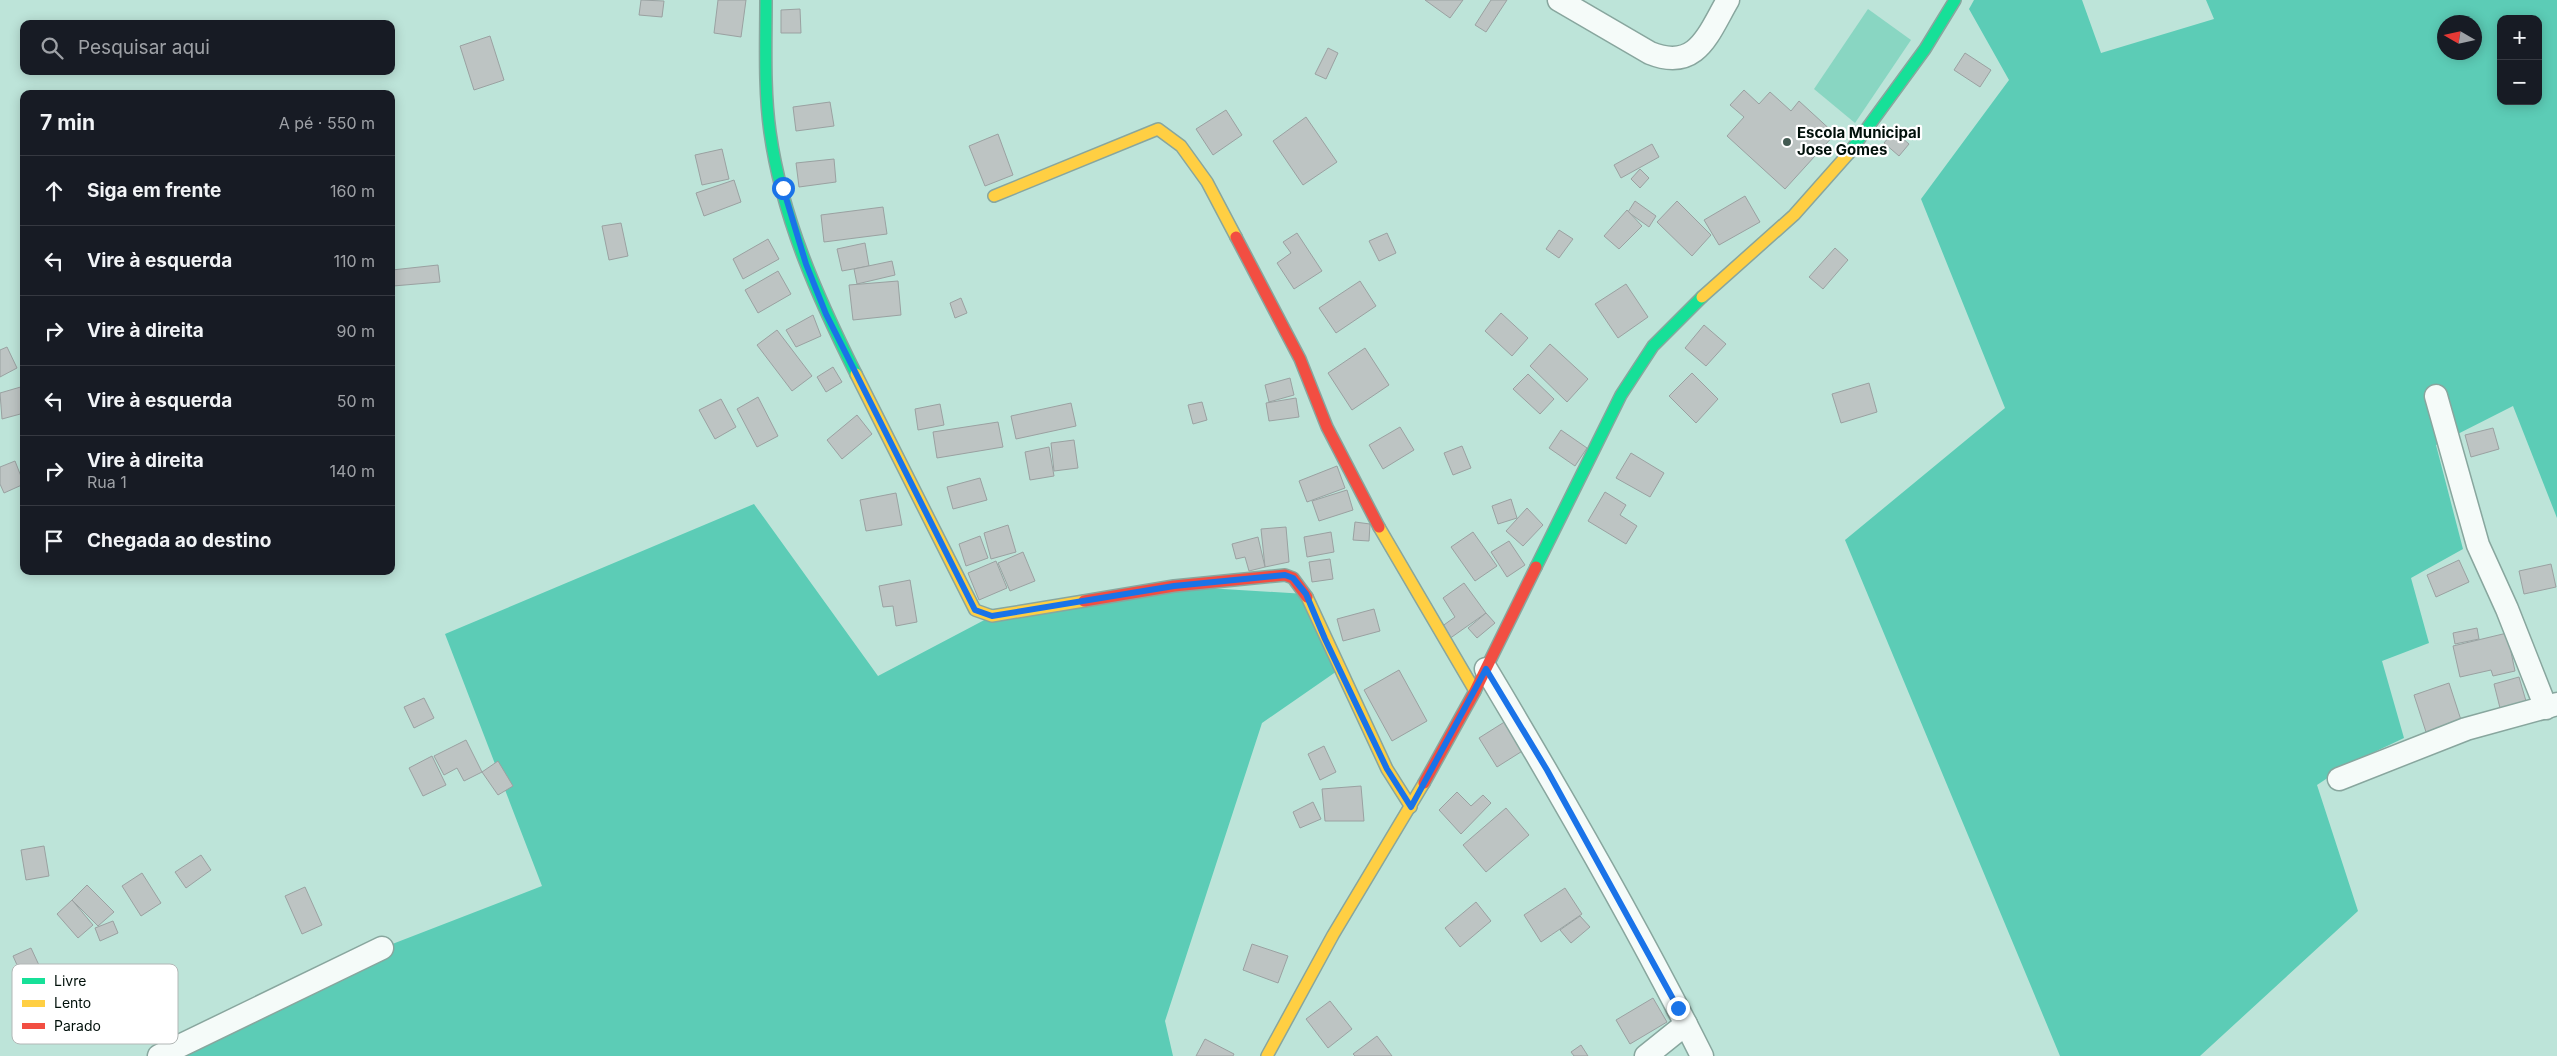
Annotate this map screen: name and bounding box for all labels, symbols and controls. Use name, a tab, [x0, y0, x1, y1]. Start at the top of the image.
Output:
north arrow	[2437, 15, 2482, 60]
map controls	[2497, 15, 2542, 105]
button: +	[2497, 15, 2542, 60]
search box	[20, 20, 395, 75]
icon: search	[38, 34, 66, 62]
text: Pesquisar aqui	[78, 36, 210, 59]
button: −	[2497, 60, 2542, 105]
text: 7 min	[40, 110, 95, 135]
text: A pé · 550 m	[279, 113, 375, 133]
place label: Escola Municipal Jose Gomes	[1797, 123, 1921, 159]
marker: Escola Municipal Jose Gomes	[1781, 136, 1793, 148]
icon: ahead	[40, 177, 68, 205]
route start	[772, 177, 795, 200]
text: Siga em frente	[87, 179, 221, 202]
text: 160 m	[330, 181, 375, 201]
icon: left	[40, 247, 68, 275]
text: Vire à esquerda	[87, 249, 232, 272]
text: 110 m	[333, 251, 375, 271]
icon: right	[40, 317, 68, 345]
text: Vire à direita	[87, 319, 204, 342]
text: 90 m	[336, 321, 375, 341]
icon: left	[40, 387, 68, 415]
text: Vire à esquerda	[87, 389, 232, 412]
text: 50 m	[337, 391, 375, 411]
text: Vire à direita	[87, 449, 204, 472]
icon: right	[40, 457, 68, 485]
text: 140 m	[330, 461, 375, 481]
text: Rua 1	[87, 472, 127, 492]
icon: arrive	[40, 527, 68, 555]
text: Chegada ao destino	[87, 529, 271, 552]
legend	[12, 964, 178, 1044]
text: Livre	[54, 972, 86, 989]
text: Lento	[54, 994, 91, 1011]
route end	[1667, 997, 1690, 1020]
text: Parado	[54, 1017, 101, 1034]

